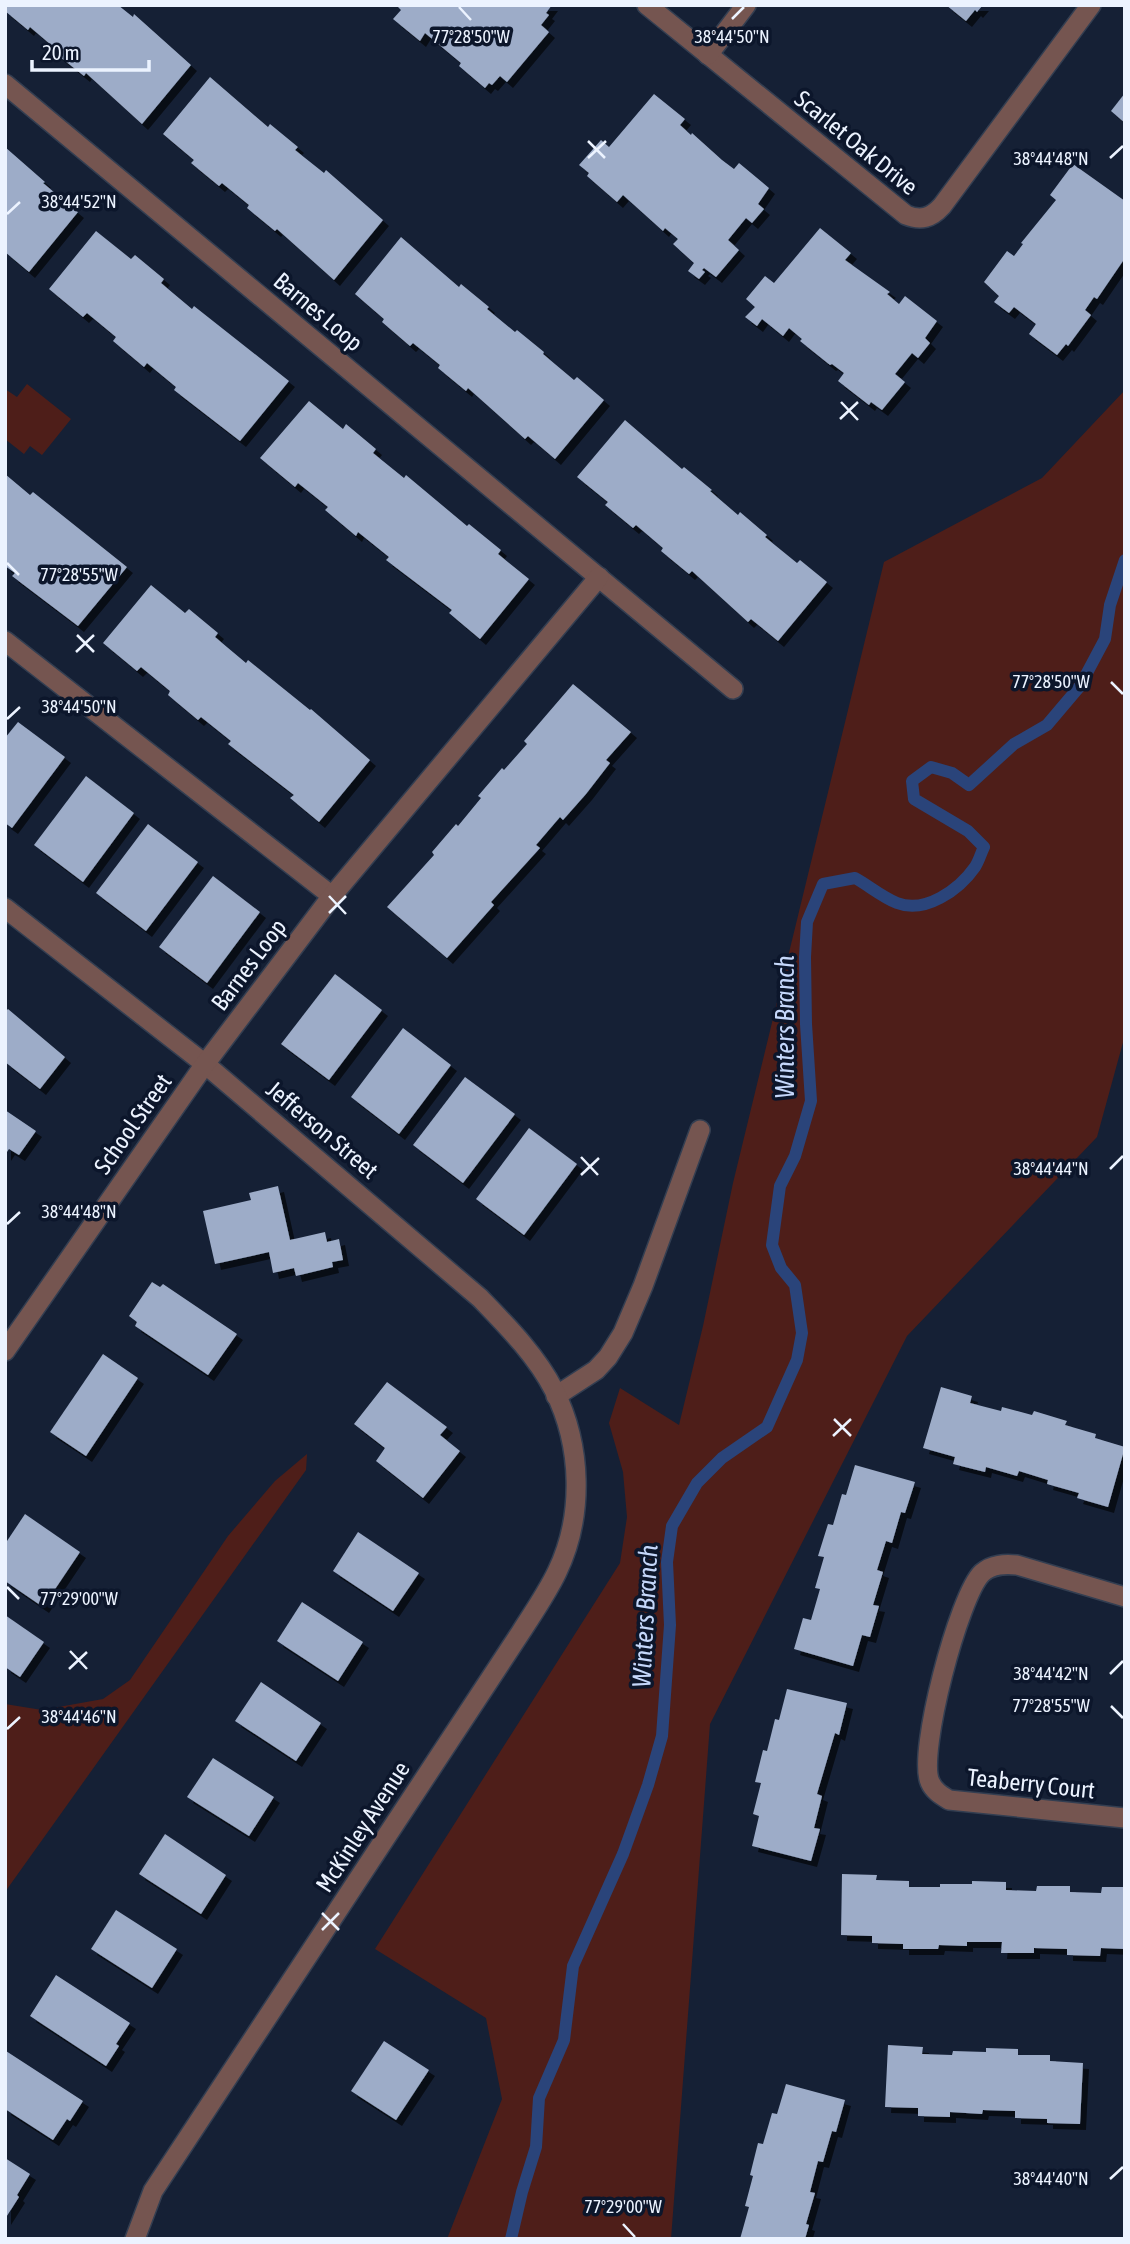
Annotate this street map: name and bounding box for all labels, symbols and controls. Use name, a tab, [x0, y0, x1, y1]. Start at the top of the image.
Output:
text: 77°28'50"W	[432, 26, 510, 47]
text: 38°44'50"N	[694, 26, 770, 47]
scale bar	[32, 28, 149, 72]
text: 20 m	[42, 40, 80, 64]
street label: Scarlet Oak Drive	[790, 85, 923, 200]
text: 38°44'48"N	[1013, 148, 1089, 169]
text: 38°44'52"N	[41, 191, 117, 212]
street label: Barnes Loop	[269, 267, 368, 356]
text: 77°28'55"W	[40, 564, 118, 585]
text: 77°28'50"W	[1012, 671, 1090, 692]
text: 38°44'50"N	[41, 696, 117, 717]
street label: Barnes Loop	[206, 914, 292, 1016]
water label: Winters Branch	[770, 955, 800, 1099]
street label: School Street	[88, 1069, 177, 1179]
street label: Jefferson Street	[261, 1075, 383, 1184]
text: 38°44'44"N	[1013, 1158, 1089, 1179]
text: 38°44'48"N	[41, 1201, 117, 1222]
water label: Winters Branch	[626, 1543, 664, 1688]
text: 77°29'00"W	[40, 1588, 118, 1609]
text: 38°44'42"N	[1013, 1663, 1089, 1684]
text: 77°28'55"W	[1012, 1695, 1090, 1716]
text: 38°44'46"N	[41, 1706, 117, 1727]
street label: McKinley Avenue	[310, 1756, 415, 1897]
street label: Teaberry Court	[966, 1763, 1096, 1804]
text: 38°44'40"N	[1013, 2168, 1089, 2189]
text: 77°29'00"W	[584, 2196, 662, 2217]

